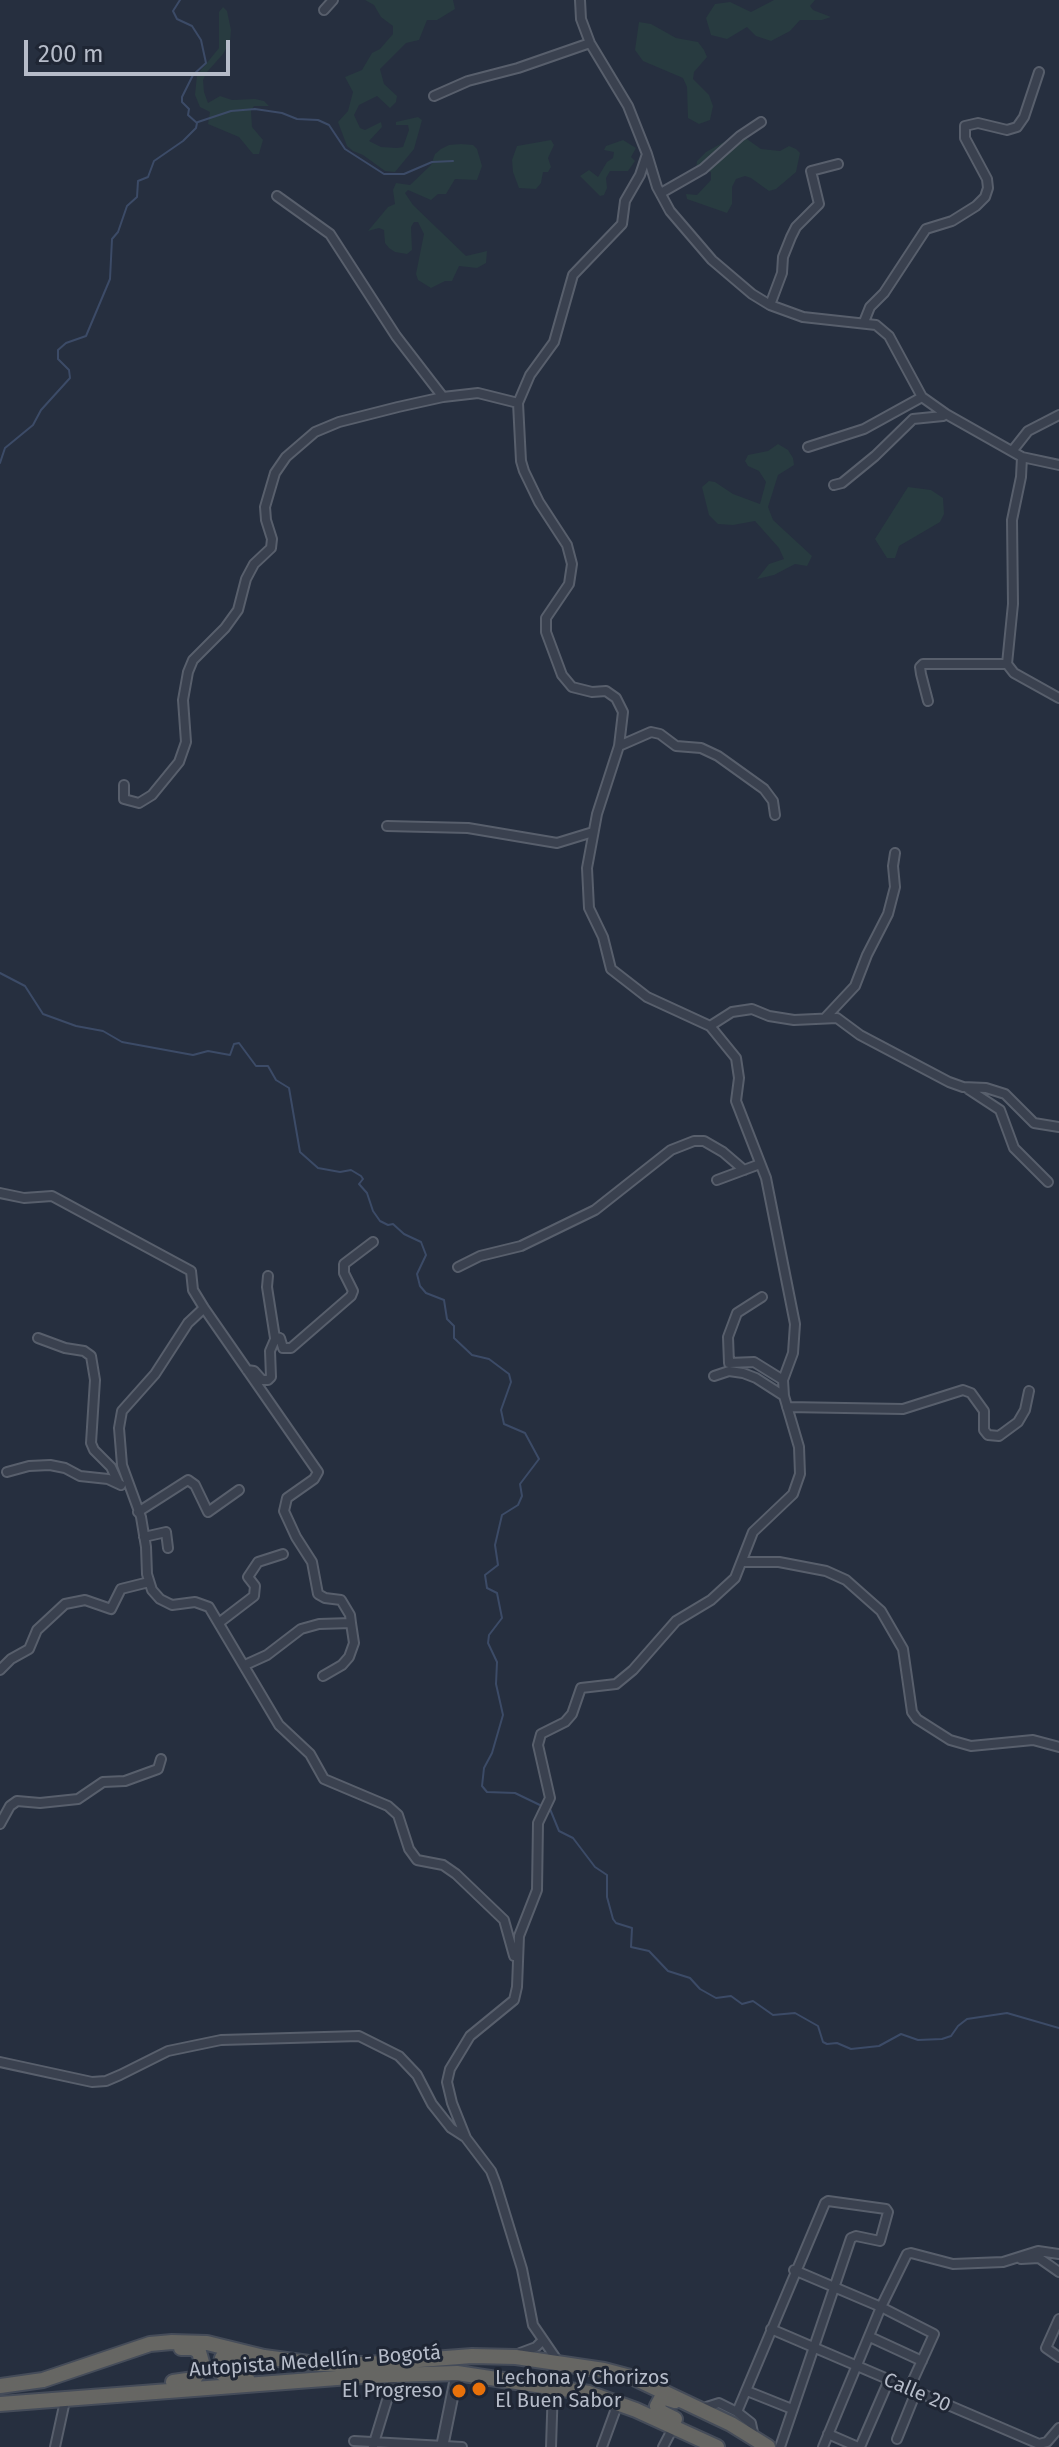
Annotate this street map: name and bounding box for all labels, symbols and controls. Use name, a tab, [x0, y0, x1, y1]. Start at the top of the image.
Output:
scale bar	[28, 24, 234, 74]
text: 200 m	[38, 40, 104, 68]
street label: Autopista Medellín - Bogotá	[188, 2341, 442, 2383]
place label: Lechona y Chorizos El Buen Sabor	[495, 2366, 669, 2413]
street label: Calle 20	[880, 2368, 954, 2418]
place label: El Progreso	[342, 2379, 443, 2403]
marker: Lechona y Chorizos El Buen Sabor	[470, 2380, 488, 2398]
marker: El Progreso	[450, 2382, 468, 2400]

